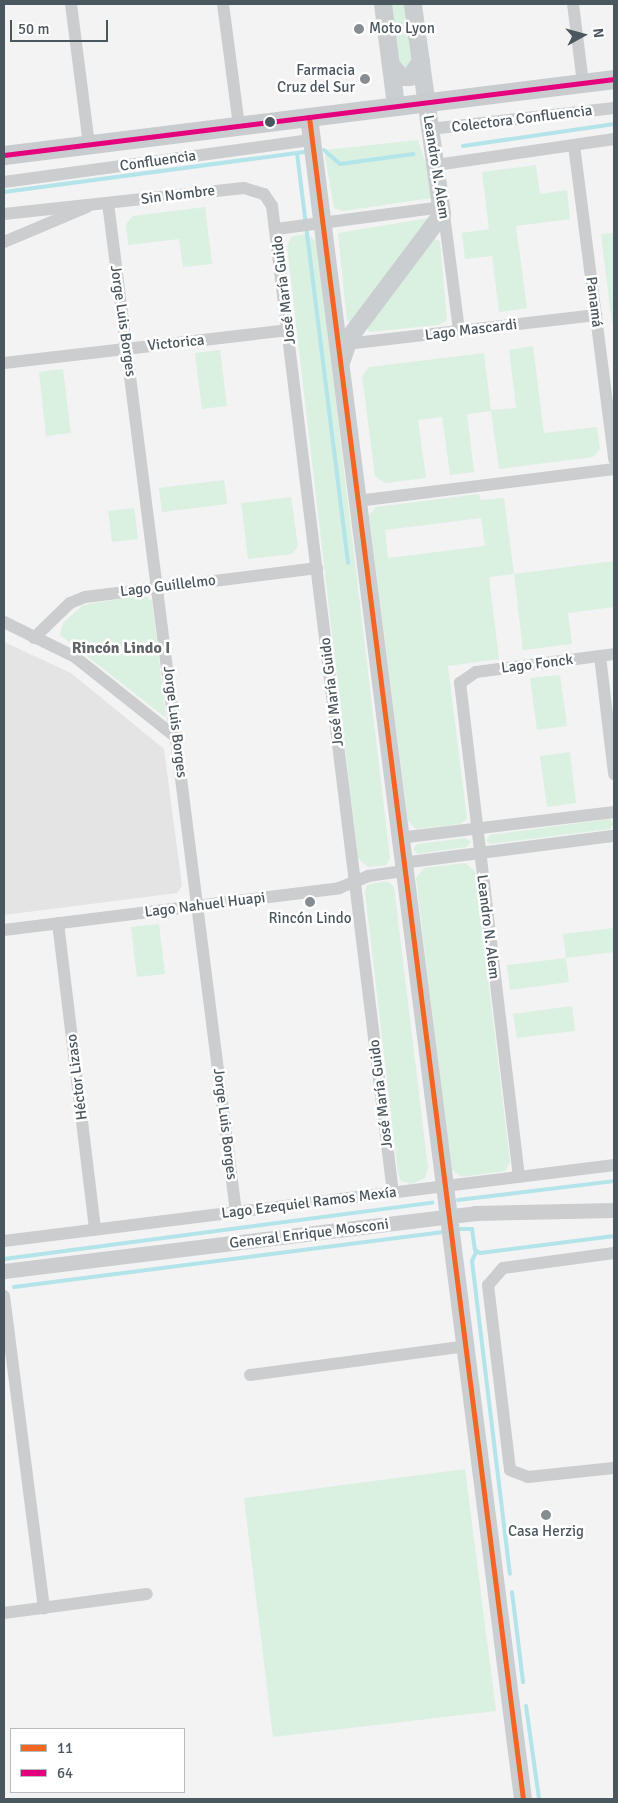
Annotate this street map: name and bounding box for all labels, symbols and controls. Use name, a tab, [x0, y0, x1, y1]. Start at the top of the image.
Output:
scale bar	[12, 10, 110, 42]
north arrow	[558, 10, 608, 60]
text: 50 m	[18, 20, 49, 38]
place label: Moto Lyon	[369, 20, 435, 38]
marker: Moto Lyon	[353, 23, 365, 35]
text: N	[589, 27, 607, 39]
place label: Farmacia Cruz del Sur	[277, 61, 355, 96]
marker: Farmacia Cruz del Sur	[359, 73, 371, 85]
street label: Colectora Confluencia	[451, 101, 593, 137]
street label: Leandro N. Alem	[419, 114, 453, 220]
unlabelled marker	[265, 117, 275, 127]
street label: Confluencia	[119, 147, 197, 175]
street label: Sin Nombre	[140, 182, 216, 208]
street label: José María Guido	[268, 234, 300, 346]
street label: Jorge Luis Borges	[106, 264, 140, 378]
street label: Panamá	[582, 276, 606, 328]
street label: Lago Mascardi	[424, 315, 518, 345]
street label: Victorica	[147, 331, 205, 355]
street label: Lago Guillelmo	[119, 571, 217, 601]
street label: José María Guido	[316, 636, 348, 748]
district label: Rincón Lindo I	[72, 638, 170, 658]
street label: Lago Fonck	[500, 651, 574, 677]
street label: Jorge Luis Borges	[159, 665, 191, 779]
street label: Leandro N. Alem	[473, 874, 503, 980]
street label: Lago Nahuel Huapi	[144, 889, 266, 921]
marker: Rincón Lindo	[304, 896, 316, 908]
place label: Rincón Lindo	[268, 910, 352, 928]
street label: Héctor Lizaso	[63, 1033, 91, 1121]
street label: José María Guido	[365, 1038, 397, 1150]
street label: Jorge Luis Borges	[209, 1067, 241, 1181]
street label: Lago Ezequiel Ramos Mexía	[220, 1183, 398, 1223]
street label: General Enrique Mosconi	[228, 1215, 390, 1253]
marker: Casa Herzig	[540, 1509, 552, 1521]
place label: Casa Herzig	[508, 1523, 584, 1541]
legend	[10, 1728, 185, 1793]
text: 11	[57, 1739, 73, 1757]
text: 64	[57, 1764, 73, 1782]

